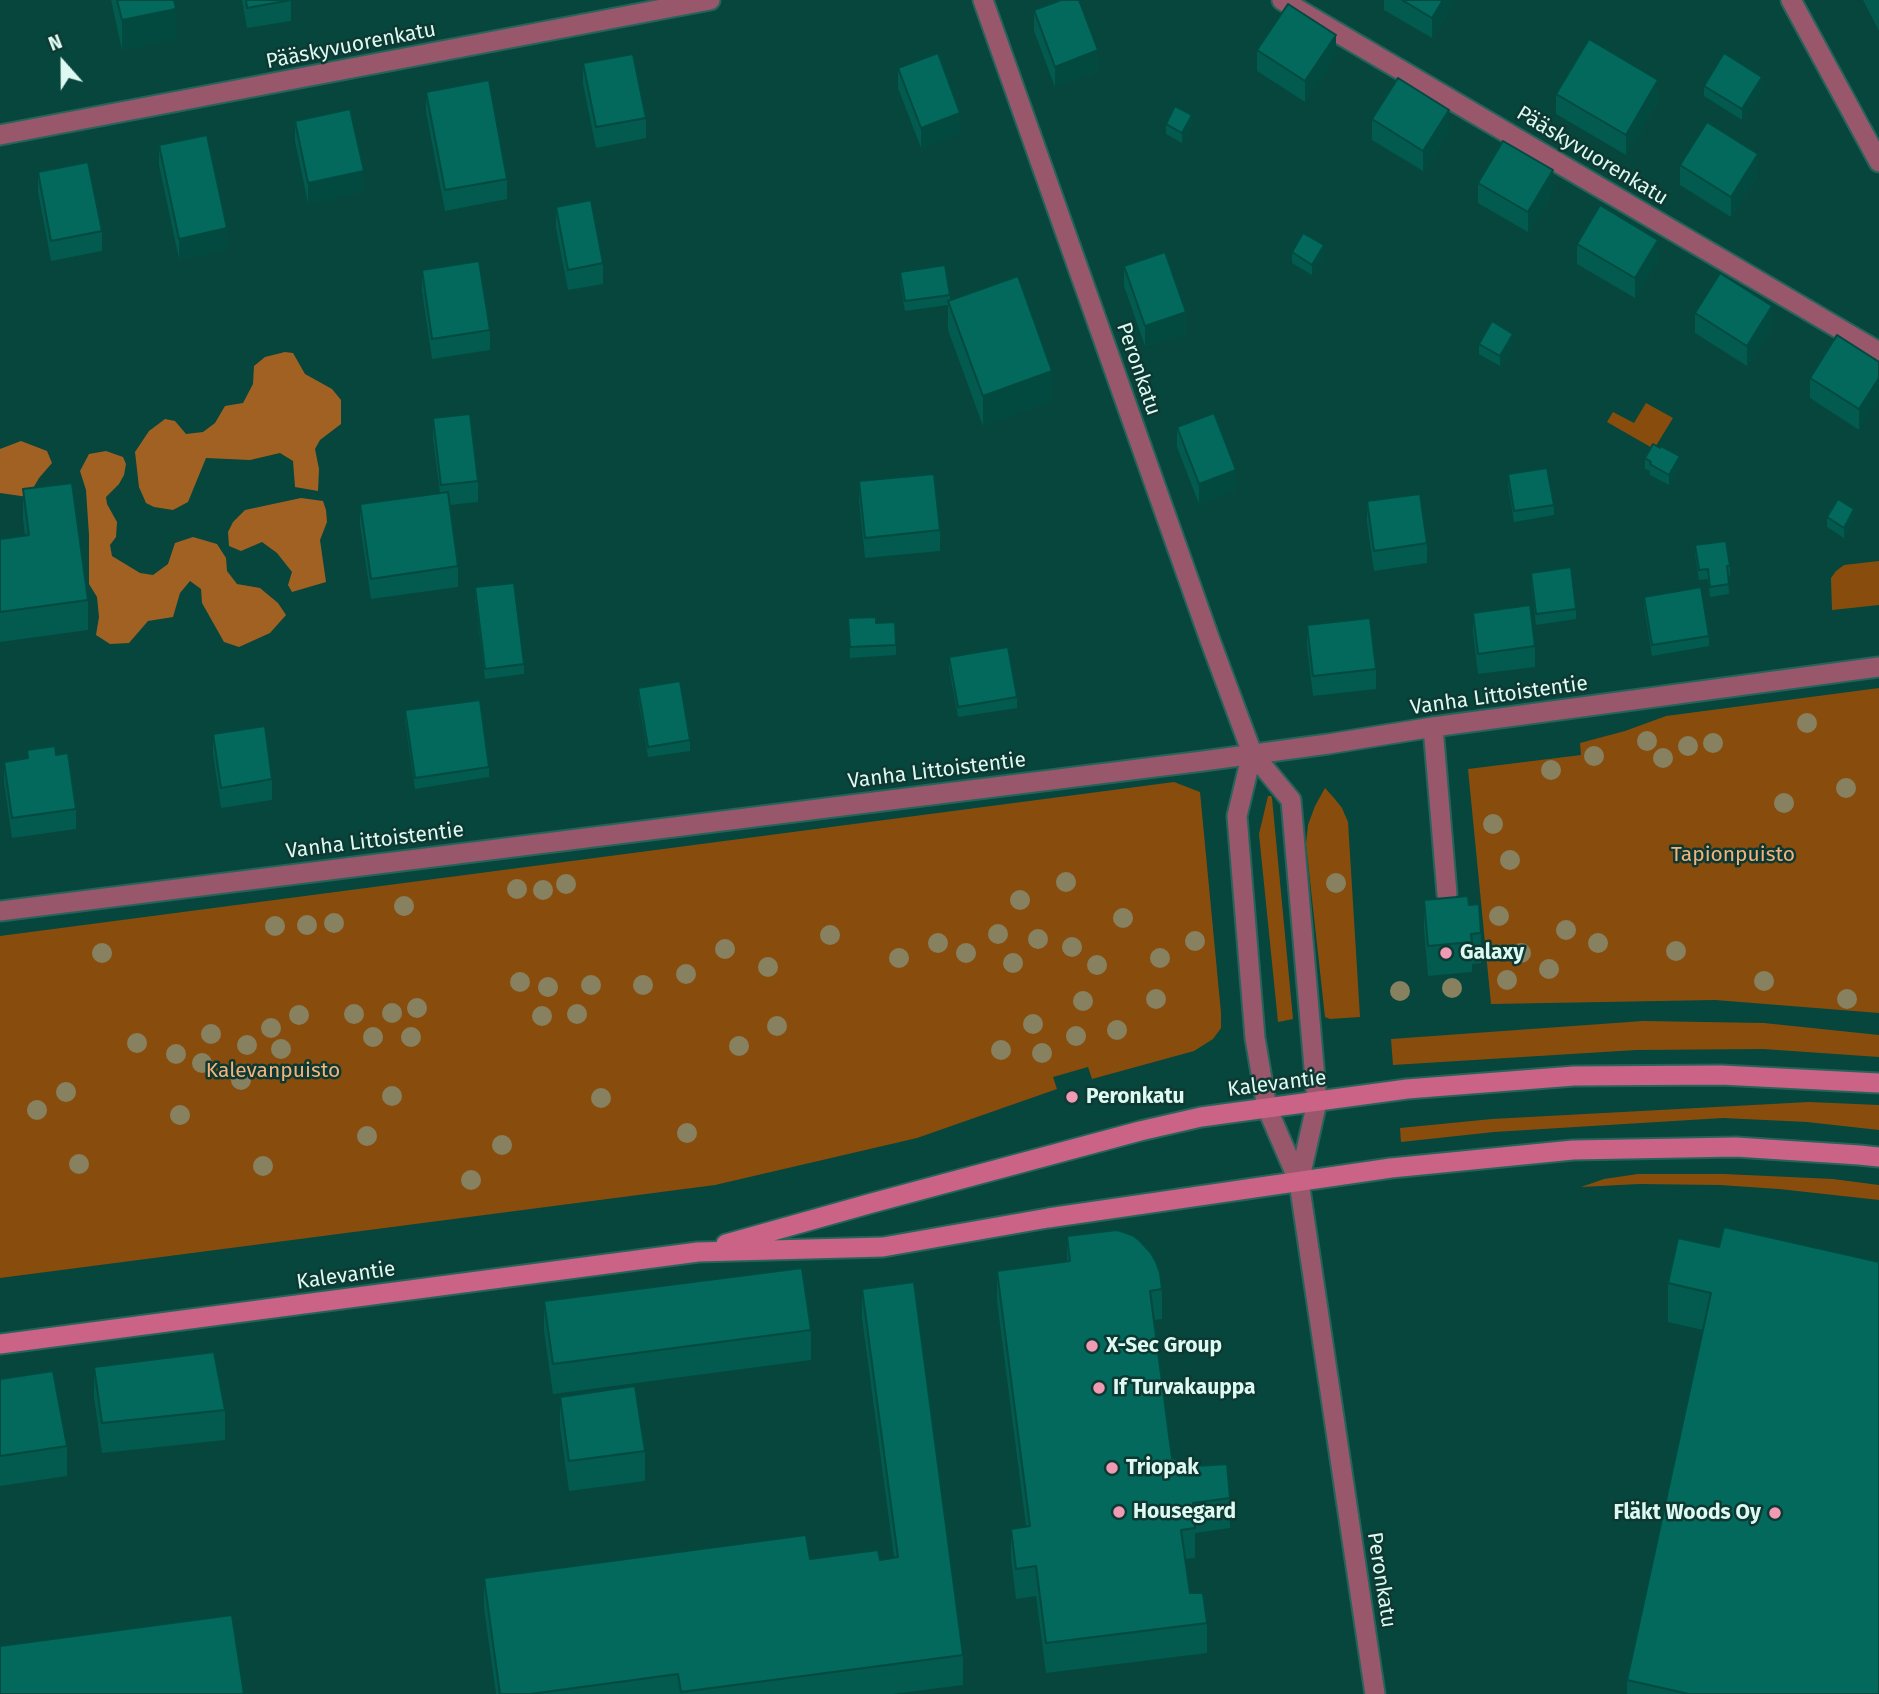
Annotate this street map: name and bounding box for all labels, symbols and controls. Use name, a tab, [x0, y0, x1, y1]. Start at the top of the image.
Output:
street label: Pääskyvuorenkatu	[264, 17, 438, 75]
north arrow	[28, 28, 98, 98]
text: N	[45, 30, 65, 56]
street label: Pääskyvuorenkatu	[1512, 101, 1672, 211]
street label: Peronkatu	[1110, 319, 1166, 419]
street label: Vanha Littoistentie	[1409, 671, 1589, 721]
street label: Vanha Littoistentie	[847, 748, 1027, 794]
street label: Vanha Littoistentie	[285, 818, 465, 864]
park label: Tapionpuisto	[1671, 842, 1795, 868]
place label: Galaxy	[1460, 940, 1524, 966]
marker: Galaxy	[1438, 945, 1454, 961]
park label: Kalevanpuisto	[206, 1058, 340, 1084]
street label: Kalevantie	[1226, 1065, 1328, 1103]
place label: Peronkatu	[1086, 1084, 1185, 1110]
marker: Peronkatu	[1064, 1089, 1080, 1105]
street label: Kalevantie	[295, 1257, 397, 1295]
place label: X-Sec Group	[1106, 1333, 1222, 1359]
marker: X-Sec Group	[1084, 1338, 1100, 1354]
place label: If Turvakauppa	[1113, 1375, 1256, 1401]
marker: If Turvakauppa	[1091, 1380, 1107, 1396]
place label: Triopak	[1126, 1455, 1199, 1481]
marker: Triopak	[1104, 1460, 1120, 1476]
place label: Housegard	[1133, 1499, 1236, 1525]
place label: Fläkt Woods Oy	[1613, 1500, 1761, 1526]
marker: Housegard	[1111, 1504, 1127, 1520]
marker: Fläkt Woods Oy	[1767, 1505, 1783, 1521]
street label: Peronkatu	[1361, 1530, 1401, 1630]

